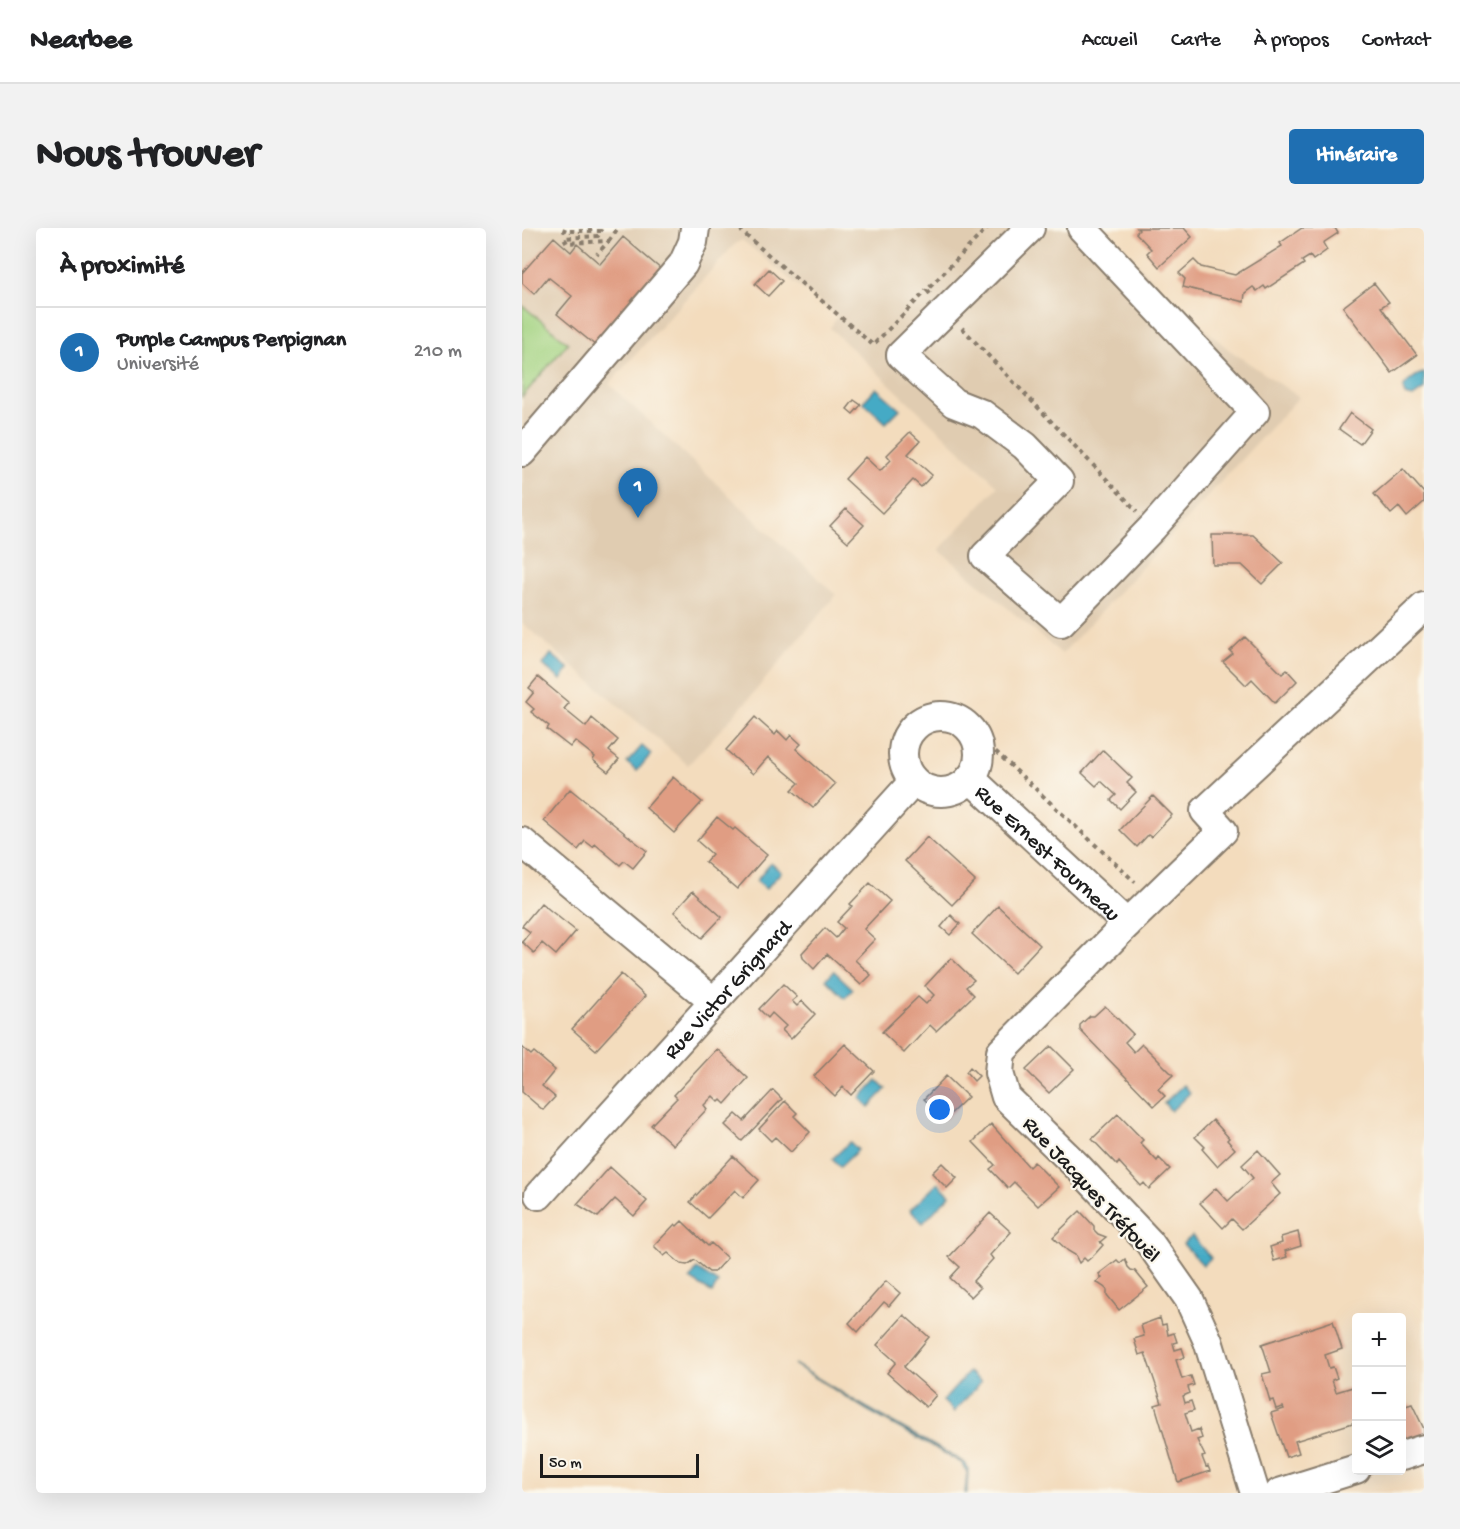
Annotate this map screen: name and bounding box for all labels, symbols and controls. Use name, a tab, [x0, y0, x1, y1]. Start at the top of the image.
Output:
text: Nearbee	[30, 25, 132, 58]
text: Accueil	[1081, 29, 1138, 54]
text: Carte	[1171, 29, 1221, 54]
text: À propos	[1254, 29, 1329, 54]
text: Contact	[1362, 29, 1430, 54]
button: Itinéraire	[1289, 129, 1424, 184]
text: Nous trouver	[36, 132, 259, 181]
text: À proximité	[60, 252, 184, 283]
text: Purple Campus Perpignan	[117, 328, 346, 354]
text: 1	[75, 341, 84, 364]
text: 210 m	[414, 341, 462, 364]
text: Université	[117, 354, 199, 377]
pin: 1	[618, 468, 658, 518]
street label: Rue Ernest Fourneau	[968, 781, 1125, 928]
street label: Rue Victor Grignard	[660, 914, 800, 1066]
your location	[925, 1095, 954, 1124]
street label: Rue Jacques Tréfouël	[1016, 1112, 1165, 1269]
map controls	[1352, 1313, 1406, 1475]
button: +	[1352, 1313, 1406, 1367]
button: −	[1352, 1367, 1406, 1421]
button: layers	[1352, 1421, 1406, 1475]
scale bar	[540, 1451, 699, 1478]
text: 50 m	[549, 1455, 582, 1474]

